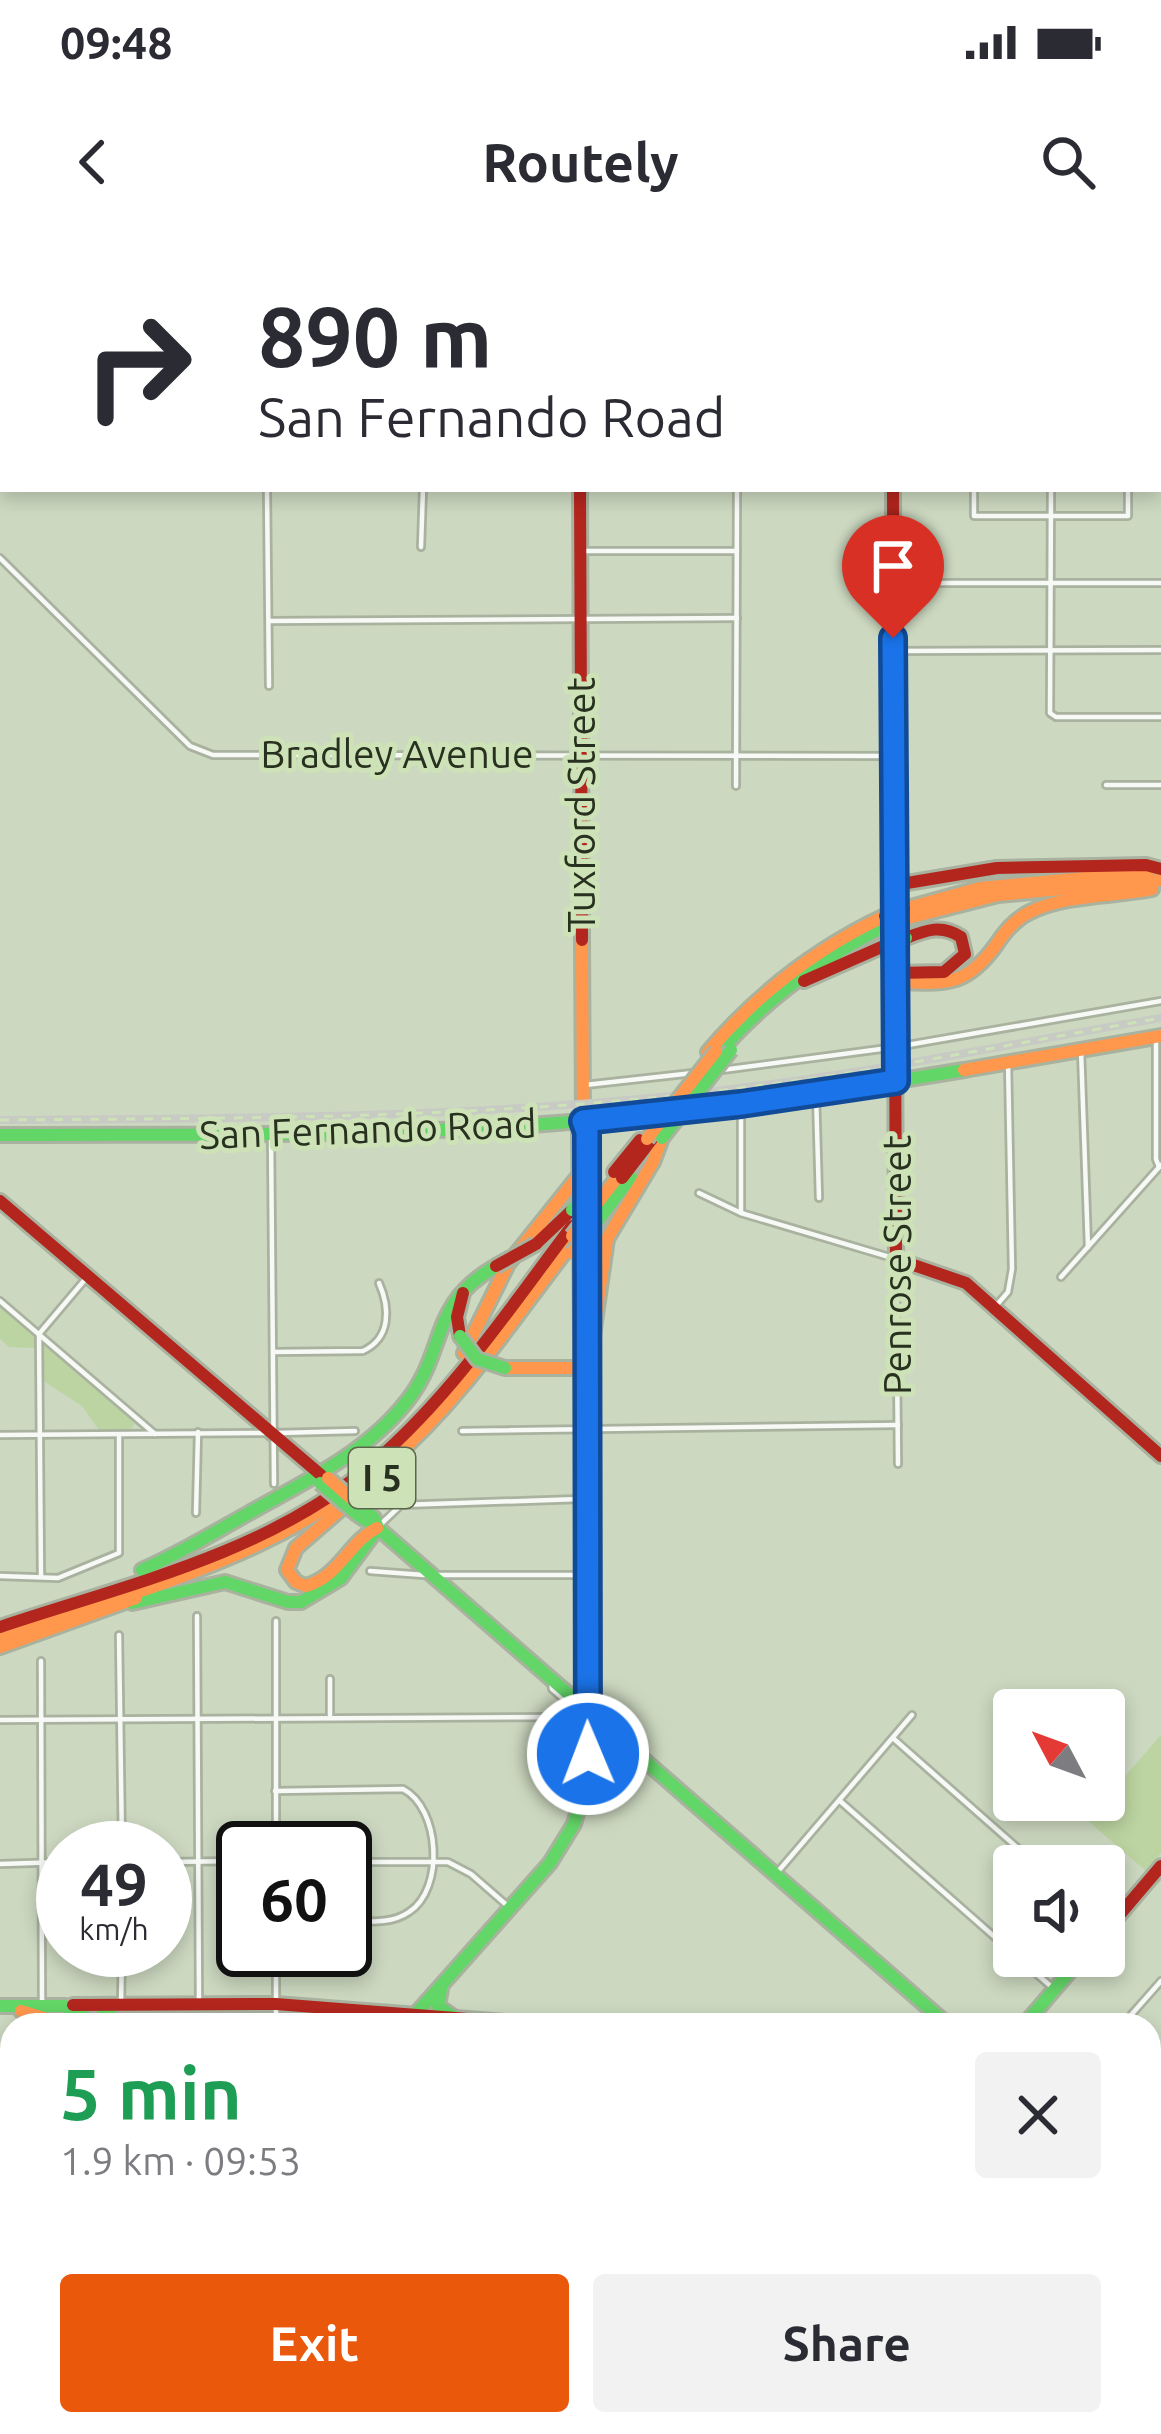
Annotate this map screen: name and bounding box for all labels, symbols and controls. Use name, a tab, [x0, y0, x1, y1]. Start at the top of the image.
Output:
text: 09:48	[60, 17, 173, 68]
icon: back	[60, 129, 126, 195]
icon: search	[1035, 129, 1101, 195]
text: Routely	[482, 132, 679, 192]
icon: right	[60, 288, 216, 444]
text: 890 m	[258, 289, 492, 383]
text: San Fernando Road	[258, 387, 725, 447]
pin	[842, 515, 944, 638]
icon: arrive	[860, 533, 926, 599]
street label: Tuxford Street	[559, 677, 602, 933]
street label: Bradley Avenue	[260, 732, 534, 775]
street label: San Fernando Road	[199, 1101, 537, 1156]
street label: Penrose Street	[875, 1135, 918, 1395]
road number: I 5	[349, 1448, 415, 1508]
north arrow	[993, 1689, 1125, 1821]
map controls	[993, 1689, 1125, 1977]
position arrow	[525, 1691, 651, 1817]
speed limit sign: 60	[216, 1821, 372, 1977]
button: sound	[993, 1845, 1125, 1977]
text: 49	[80, 1850, 148, 1917]
text: km/h	[79, 1912, 149, 1946]
button: close	[975, 2052, 1101, 2178]
text: 5 min	[60, 2053, 242, 2134]
text: 1.9 km · 09:53	[60, 2139, 301, 2182]
button: Exit	[60, 2274, 569, 2412]
button: Share	[593, 2274, 1101, 2412]

